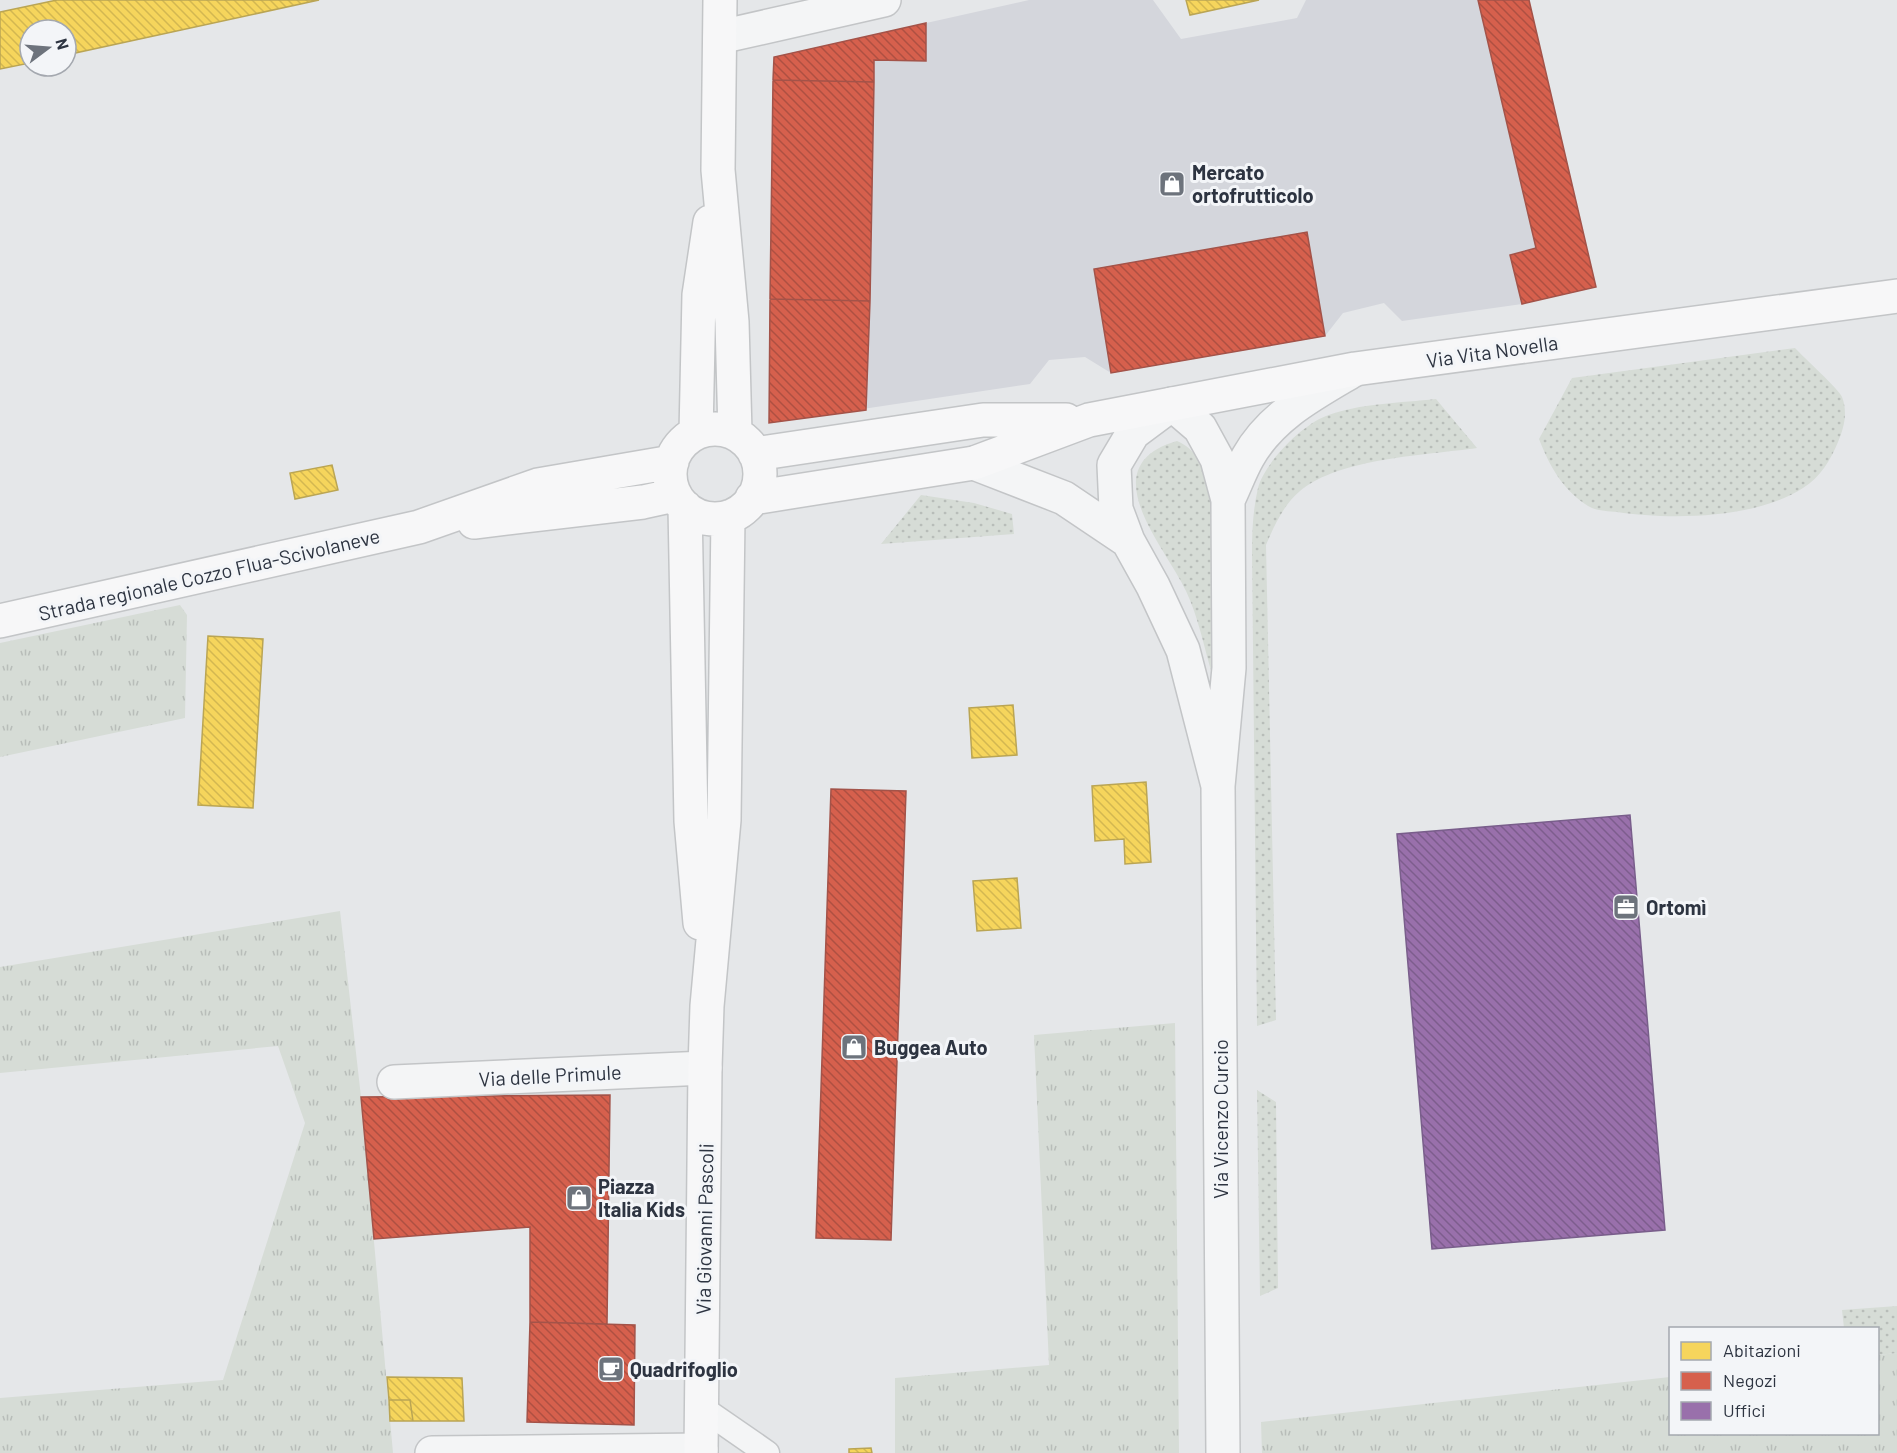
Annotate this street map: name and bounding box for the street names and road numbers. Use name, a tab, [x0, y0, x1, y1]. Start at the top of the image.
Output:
street label: Via Vita Novella	[1425, 330, 1559, 372]
street label: Strada regionale Cozzo Flua-Scivolaneve	[36, 523, 382, 625]
street label: Via Vicenzo Curcio	[1208, 1039, 1232, 1199]
street label: Via delle Primule	[478, 1059, 622, 1091]
street label: Via Giovanni Pascoli	[691, 1143, 717, 1315]

